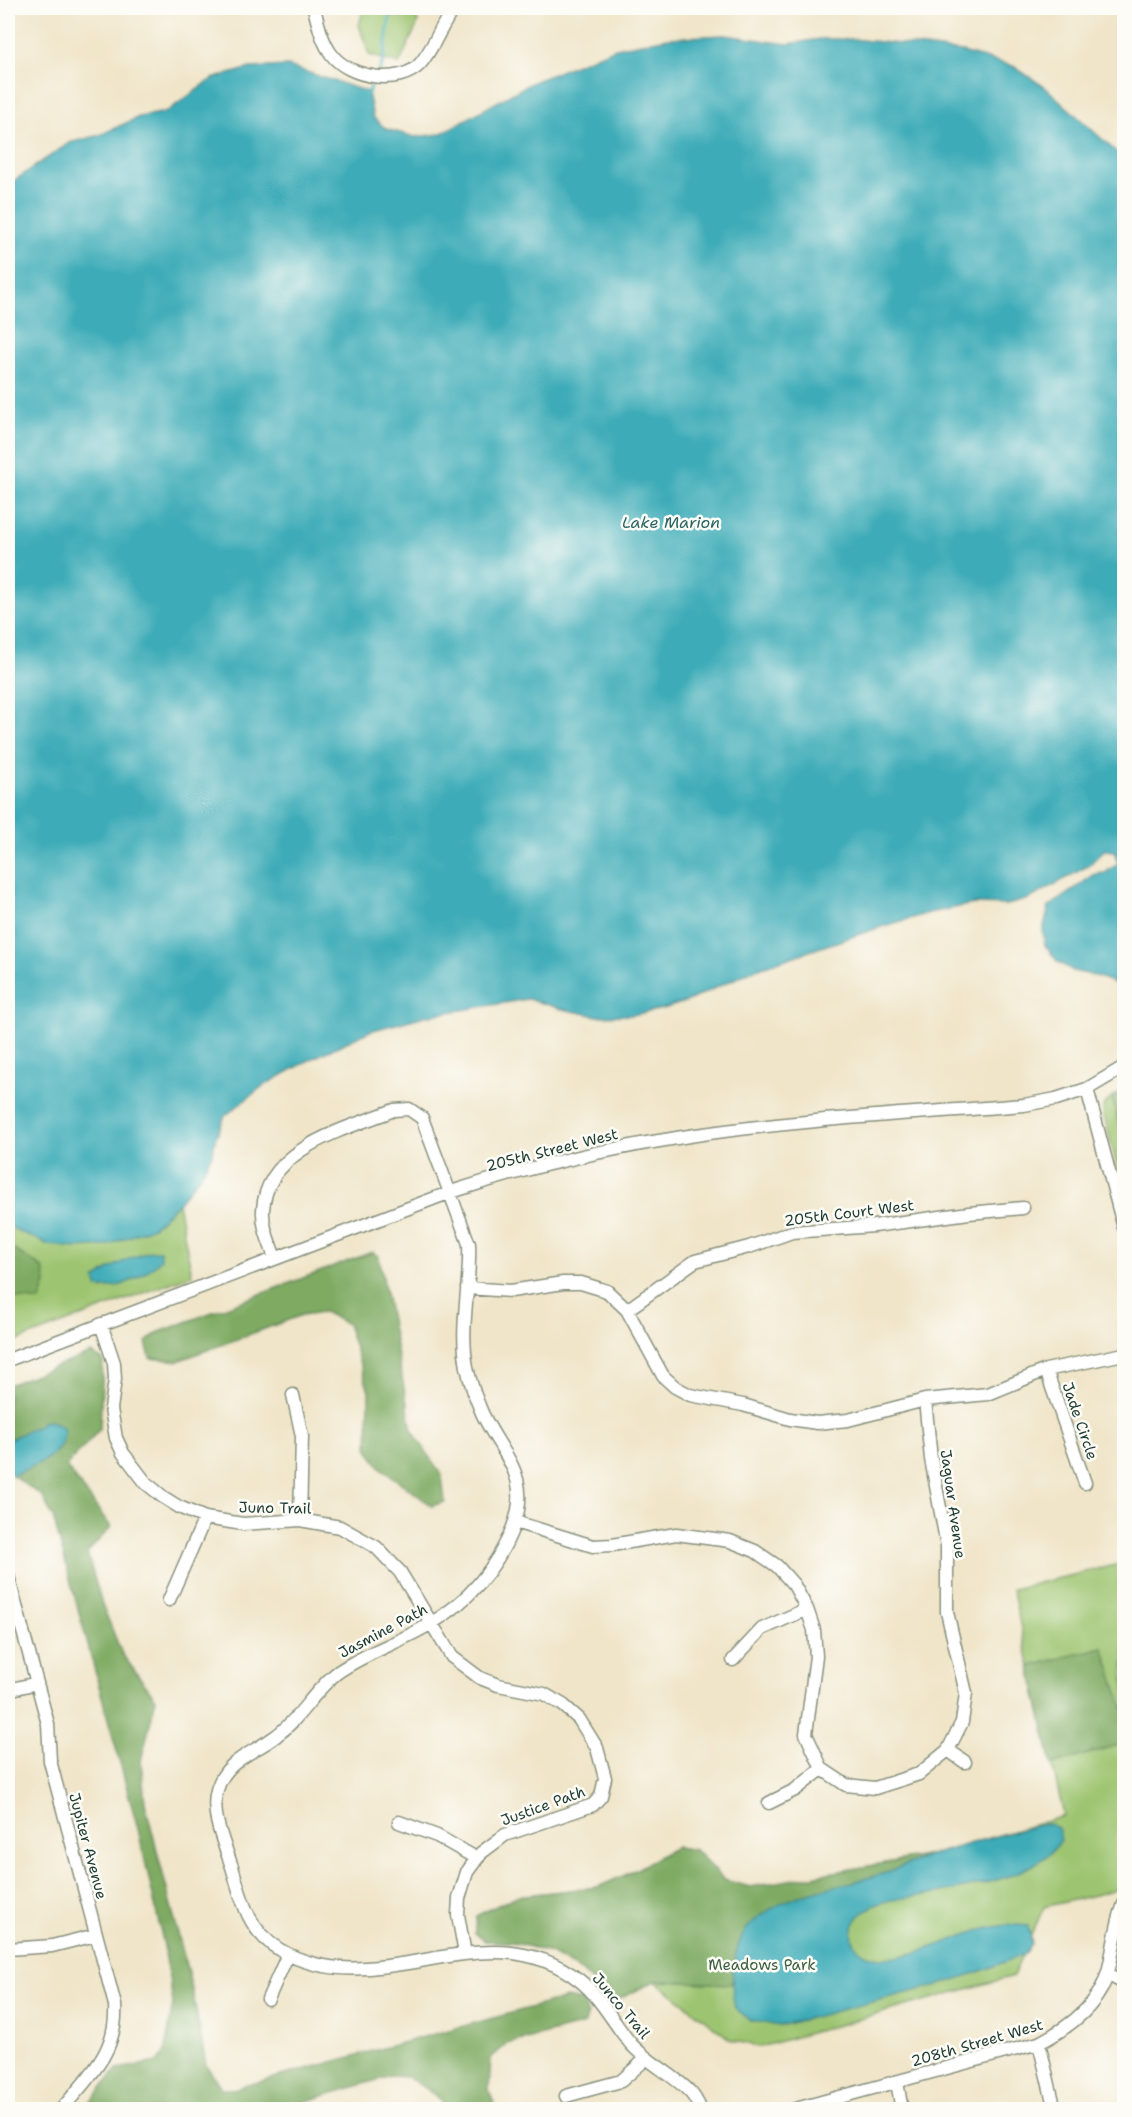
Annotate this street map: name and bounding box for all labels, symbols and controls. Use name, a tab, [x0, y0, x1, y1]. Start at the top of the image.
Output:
water label: Lake Marion	[622, 512, 720, 533]
street label: 205th Street West	[484, 1124, 620, 1176]
street label: 205th Court West	[783, 1195, 915, 1231]
street label: Jade Circle	[1057, 1380, 1103, 1462]
street label: Jaguar Avenue	[935, 1448, 971, 1560]
street label: Juno Trail	[238, 1497, 312, 1519]
street label: Jasmine Path	[335, 1599, 431, 1663]
street label: Justice Path	[498, 1781, 588, 1831]
street label: Jupiter Avenue	[64, 1791, 112, 1901]
park label: Meadows Park	[708, 1955, 816, 1975]
street label: Junco Trail	[588, 1969, 655, 2043]
street label: 208th Street West	[909, 2015, 1045, 2071]

